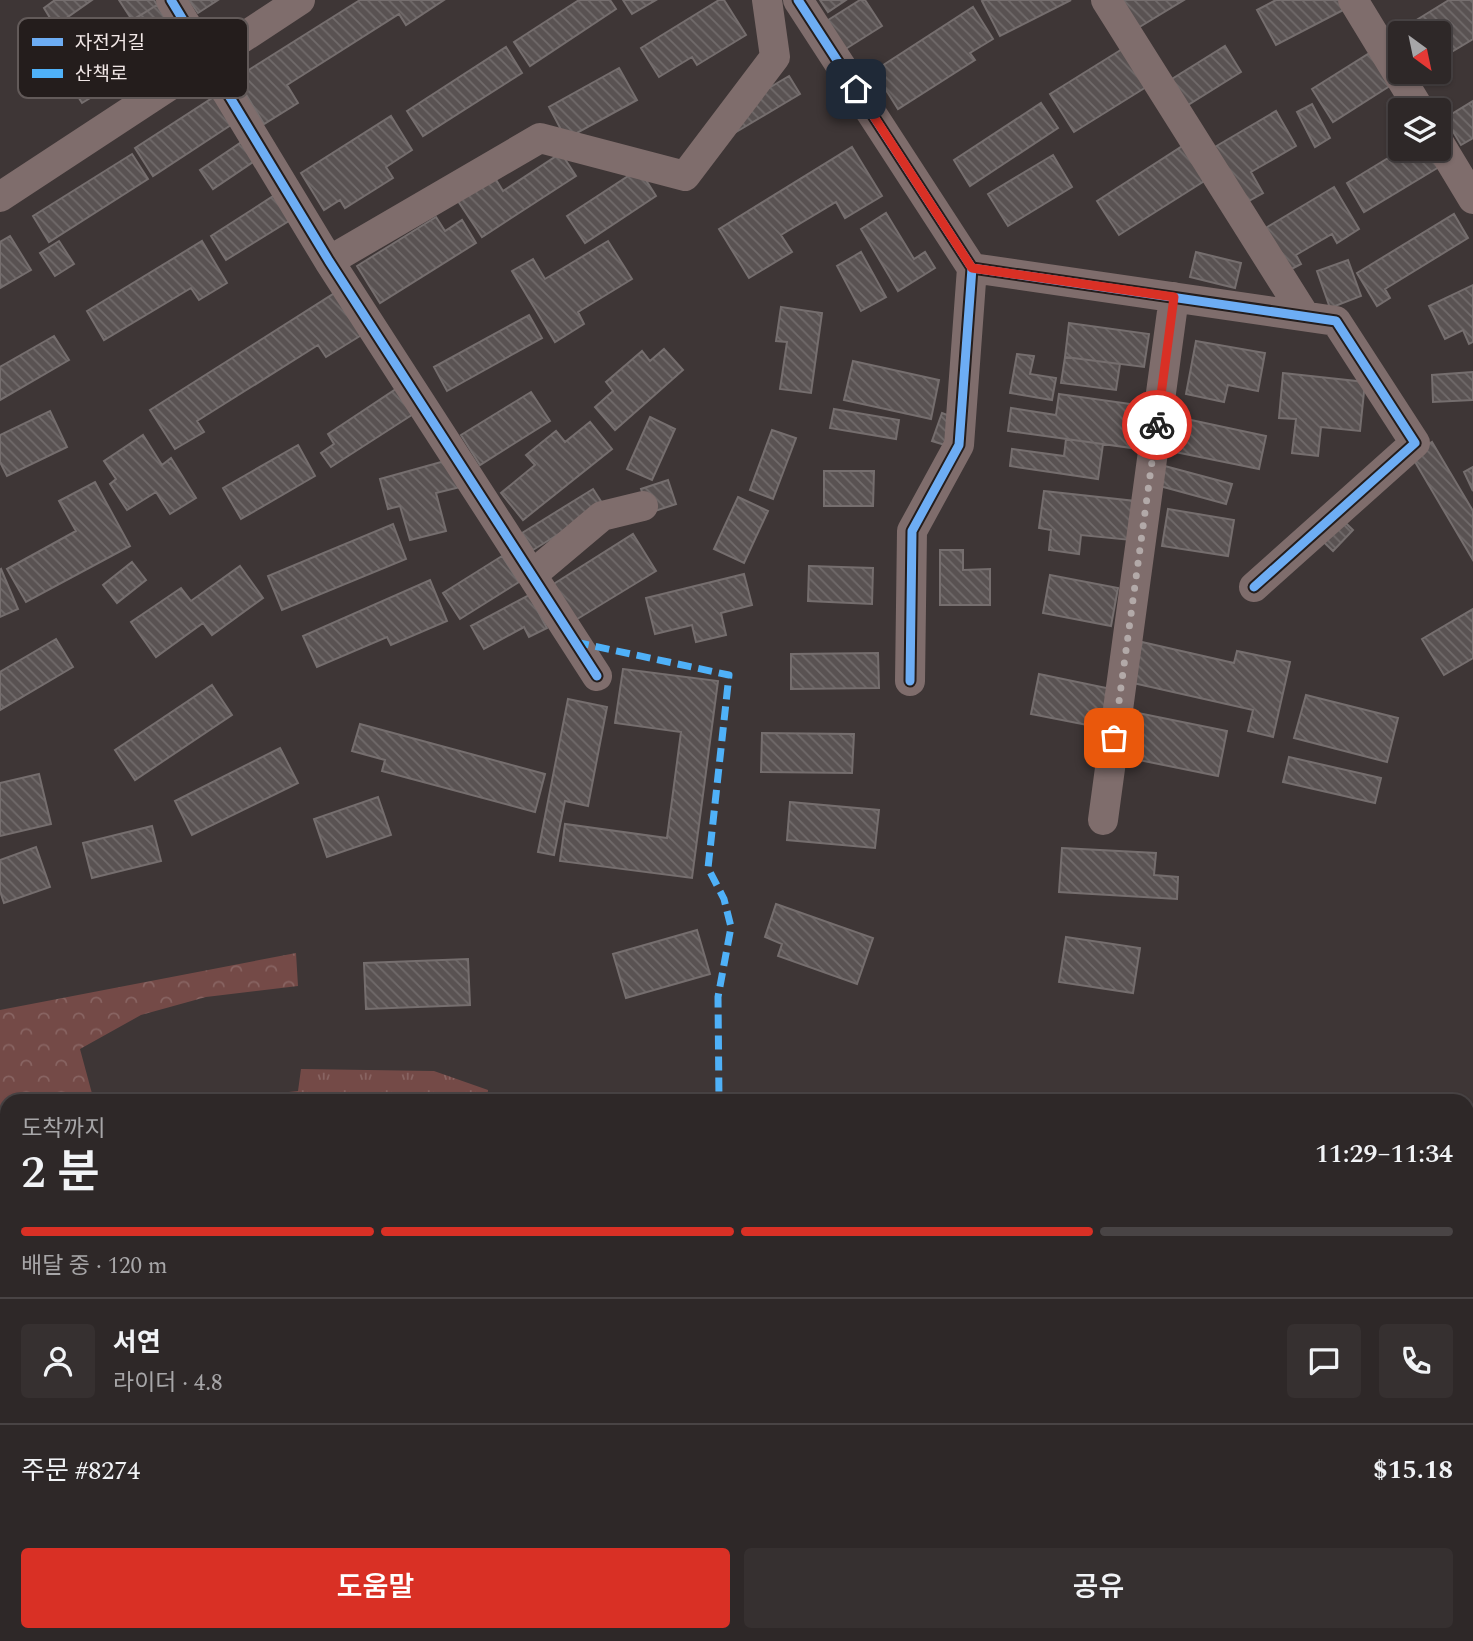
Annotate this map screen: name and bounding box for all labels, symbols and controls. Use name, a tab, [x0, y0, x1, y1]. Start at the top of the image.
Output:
legend	[18, 18, 248, 98]
north arrow	[1388, 21, 1451, 84]
map controls	[1388, 21, 1451, 161]
text: 자전거길	[75, 29, 145, 58]
pin	[826, 59, 886, 119]
text: 산책로	[75, 60, 127, 89]
icon: home	[837, 70, 875, 108]
button: layers	[1388, 98, 1451, 161]
courier	[1122, 390, 1192, 460]
icon: bike	[1138, 406, 1176, 444]
pin	[1084, 708, 1144, 768]
icon: bag	[1095, 719, 1133, 757]
text: 도착까지	[21, 1112, 106, 1147]
text: 11:29–11:34	[1315, 1134, 1453, 1174]
text: 2 분	[21, 1138, 99, 1208]
text: 배달 중 · 120 m	[21, 1249, 168, 1284]
text: 서연	[113, 1323, 161, 1363]
button: person	[21, 1324, 95, 1398]
button: chat	[1287, 1324, 1361, 1398]
button: phone	[1379, 1324, 1453, 1398]
text: 라이더 · 4.8	[113, 1366, 222, 1401]
text: $15.18	[1373, 1450, 1453, 1490]
text: 주문 #8274	[21, 1451, 140, 1491]
button: 도움말	[21, 1548, 730, 1628]
button: 공유	[744, 1548, 1453, 1628]

